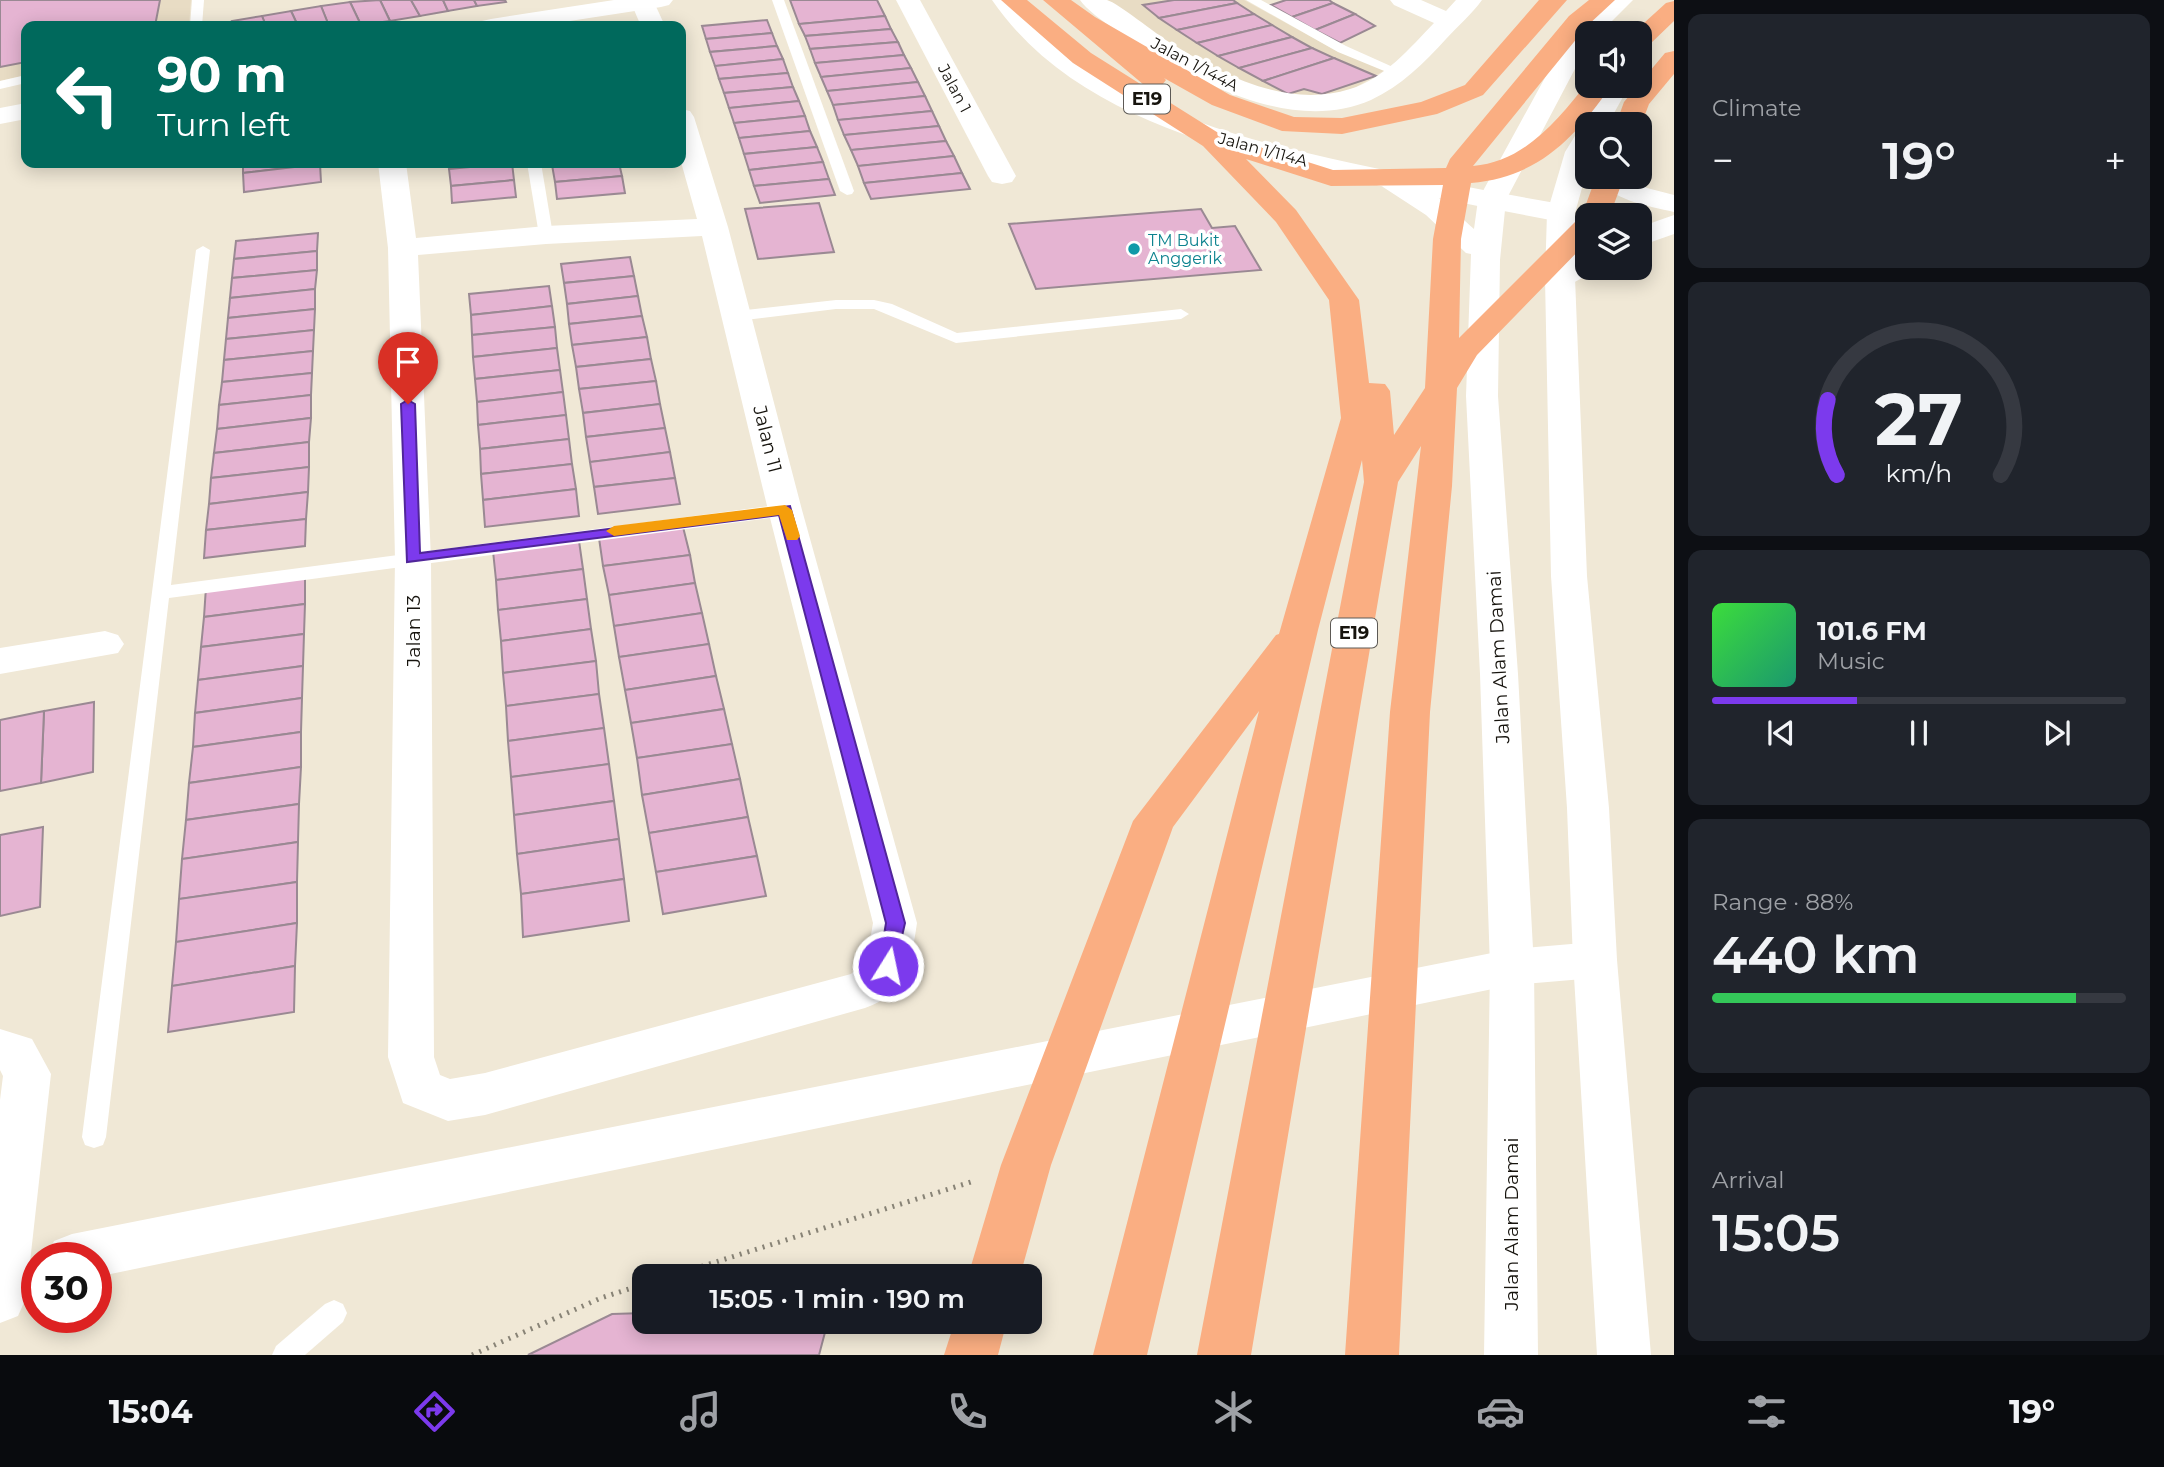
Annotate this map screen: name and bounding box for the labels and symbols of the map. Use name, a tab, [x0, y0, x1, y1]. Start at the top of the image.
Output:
street label: Jalan 1/144A	[1147, 33, 1242, 96]
street label: Jalan 1	[933, 60, 975, 116]
road number: E19	[1124, 84, 1170, 114]
street label: Jalan 1/114A	[1215, 128, 1310, 171]
place label: TM Bukit Anggerik	[1148, 231, 1222, 268]
marker: TM Bukit Anggerik	[1126, 241, 1142, 257]
pin	[378, 332, 438, 404]
street label: Jalan 11	[748, 402, 787, 475]
street label: Jalan Alam Damai	[1482, 570, 1515, 745]
street label: Jalan 13	[402, 595, 425, 668]
road number: E19	[1331, 618, 1377, 648]
position arrow	[851, 929, 925, 1003]
street label: Jalan Alam Damai	[1500, 1137, 1523, 1312]
speed limit sign: 30	[21, 1242, 112, 1333]

